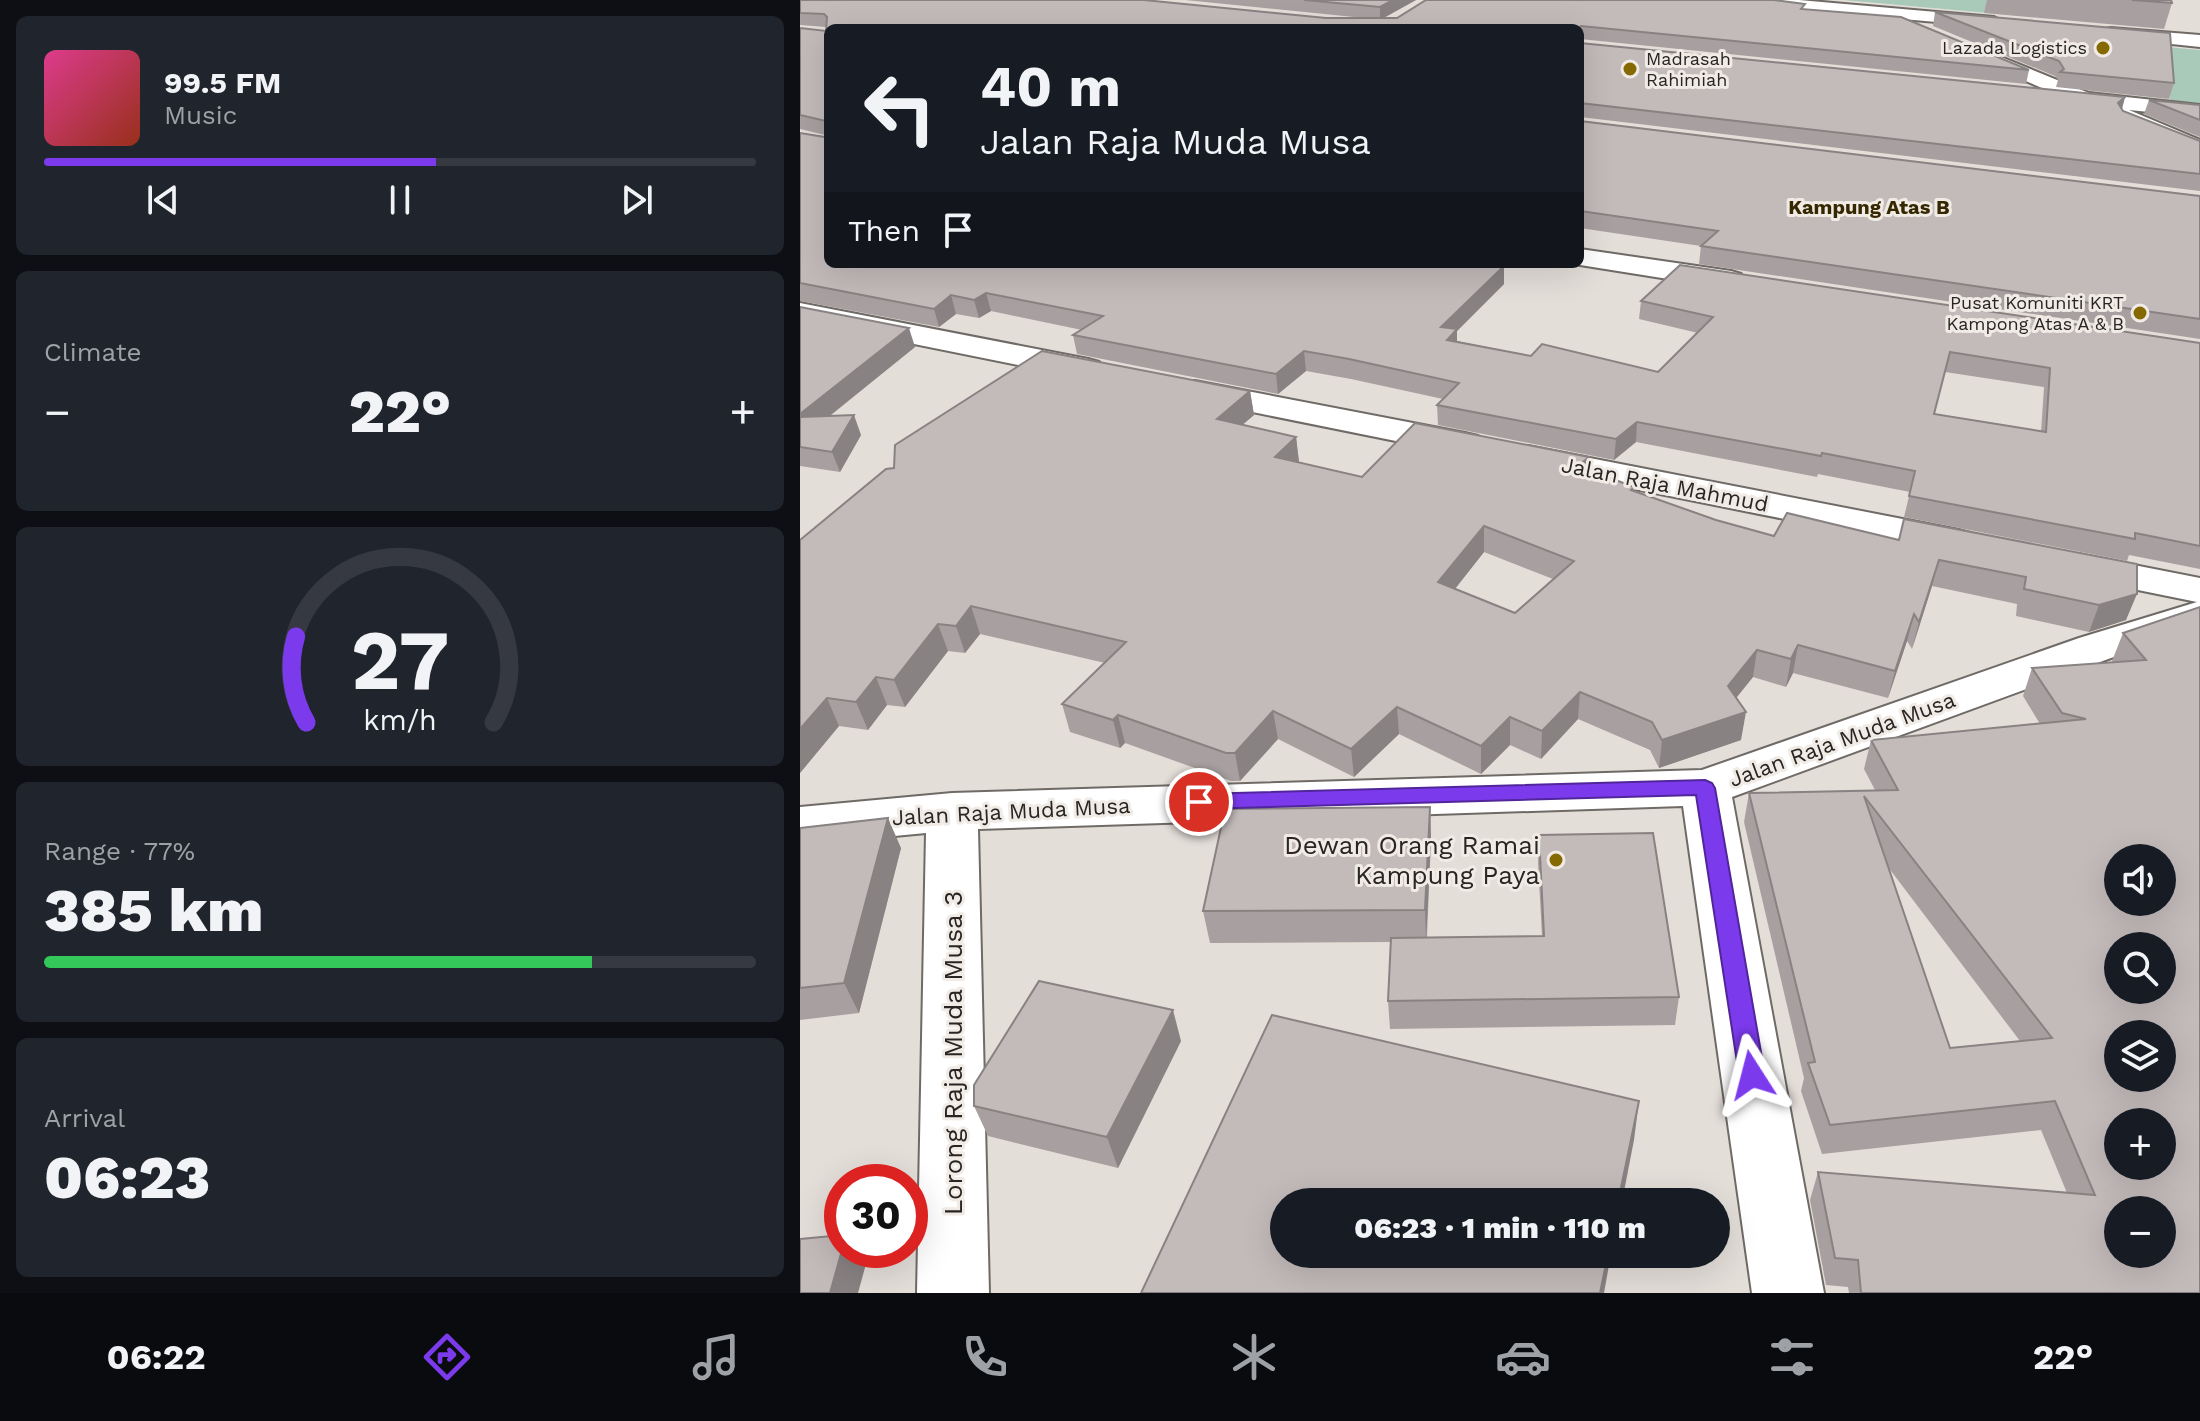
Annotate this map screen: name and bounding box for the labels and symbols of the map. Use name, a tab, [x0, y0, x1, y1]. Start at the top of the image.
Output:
place label: Lazada Logistics	[1942, 37, 2087, 58]
marker: Lazada Logistics	[2094, 39, 2112, 57]
place label: Madrasah Rahimiah	[1646, 48, 1731, 90]
marker: Madrasah Rahimiah	[1621, 60, 1639, 78]
district label: Kampung Atas B	[1788, 195, 1950, 219]
place label: Pusat Komuniti KRT Kampong Atas A & B	[1947, 292, 2124, 334]
marker: Pusat Komuniti KRT Kampong Atas A & B	[2131, 304, 2149, 322]
street label: Jalan Raja Mahmud	[1559, 452, 1770, 517]
street label: Jalan Raja Muda Musa	[1726, 687, 1959, 792]
pin	[1165, 768, 1233, 836]
street label: Jalan Raja Muda Musa	[891, 793, 1131, 830]
place label: Dewan Orang Ramai Kampung Paya	[1284, 830, 1540, 890]
marker: Dewan Orang Ramai Kampung Paya	[1547, 851, 1565, 869]
street label: Lorong Raja Muda Musa 3	[938, 891, 968, 1215]
position arrow	[1710, 1033, 1794, 1117]
speed limit sign: 30	[824, 1164, 928, 1268]

